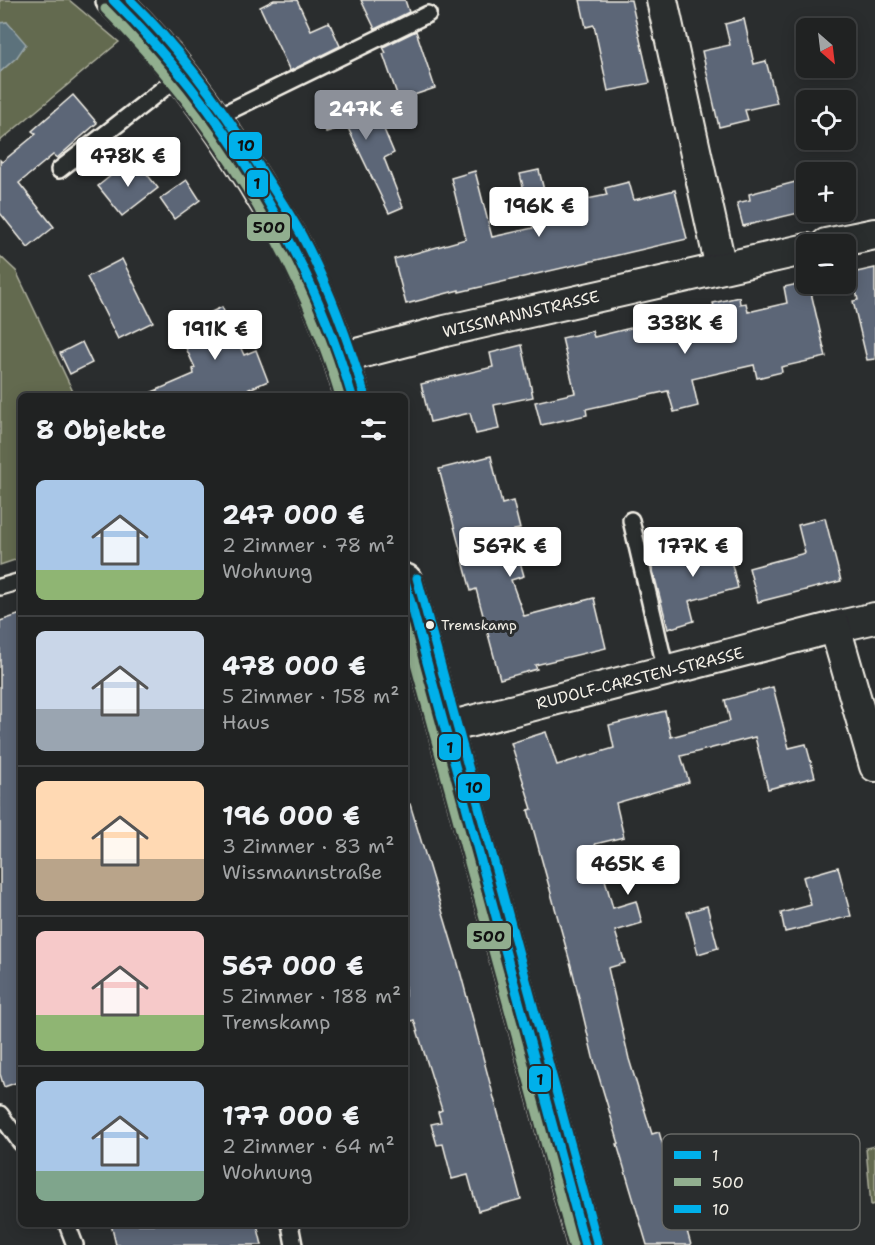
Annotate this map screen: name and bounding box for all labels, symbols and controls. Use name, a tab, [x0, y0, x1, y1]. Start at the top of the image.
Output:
north arrow	[796, 18, 856, 78]
map controls	[796, 18, 856, 294]
pin: 247K €	[317, 90, 415, 141]
button: locate	[796, 90, 856, 150]
text: 247K €	[329, 96, 403, 122]
line badge: 10	[228, 131, 263, 160]
text: 10	[237, 135, 255, 156]
pin: 478K €	[79, 137, 177, 188]
text: 478K €	[90, 143, 166, 169]
button: +	[796, 162, 856, 222]
line badge: 1	[246, 169, 269, 198]
text: 1	[253, 173, 261, 194]
pin: 196K €	[490, 187, 588, 238]
text: 196K €	[503, 193, 575, 219]
line badge: 500	[246, 213, 291, 242]
text: 500	[253, 217, 285, 238]
button: −	[796, 234, 856, 294]
street label: WISSMANNSTRASSE	[441, 286, 601, 342]
pin: 338K €	[636, 304, 734, 355]
pin: 191K €	[166, 310, 264, 361]
text: 338K €	[647, 310, 723, 336]
text: 191K €	[182, 316, 248, 342]
text: 8 Objekte	[36, 412, 166, 447]
icon: filters	[357, 413, 390, 446]
text: 247 000 €	[222, 497, 365, 532]
icon: home	[84, 504, 156, 576]
pin: 567K €	[461, 527, 559, 578]
pin: 177K €	[644, 527, 742, 578]
text: 2 Zimmer · 78 m²	[222, 532, 395, 558]
text: 567K €	[473, 533, 547, 559]
text: 177K €	[658, 533, 728, 559]
text: Wohnung	[222, 558, 313, 584]
place label: Tremskamp	[441, 616, 517, 634]
marker: Tremskamp	[424, 619, 436, 631]
street label: RUDOLF-CARSTEN-STRASSE	[534, 642, 746, 714]
text: 478 000 €	[222, 648, 366, 683]
icon: home	[84, 655, 156, 727]
text: 5 Zimmer · 158 m²	[222, 683, 400, 709]
text: Haus	[222, 709, 270, 735]
line badge: 1	[438, 733, 462, 761]
text: 1	[446, 737, 454, 758]
line badge: 10	[457, 773, 491, 802]
text: 10	[465, 777, 483, 798]
text: 196 000 €	[222, 798, 360, 833]
icon: home	[84, 805, 156, 877]
text: 3 Zimmer · 83 m²	[222, 833, 394, 859]
pin: 465K €	[579, 845, 677, 896]
text: 465K €	[591, 851, 665, 877]
text: Wissmannstraße	[222, 859, 382, 885]
line badge: 500	[466, 922, 512, 950]
text: 500	[473, 926, 505, 947]
text: 567 000 €	[222, 948, 364, 983]
icon: home	[84, 955, 156, 1027]
text: 5 Zimmer · 188 m²	[222, 983, 401, 1009]
text: Tremskamp	[222, 1009, 330, 1035]
line badge: 1	[528, 1065, 552, 1093]
text: 1	[536, 1069, 544, 1090]
text: 177 000 €	[222, 1098, 360, 1133]
icon: home	[84, 1105, 156, 1177]
text: 2 Zimmer · 64 m²	[222, 1133, 395, 1159]
legend	[662, 1134, 860, 1230]
text: 1	[712, 1145, 719, 1166]
text: Wohnung	[222, 1159, 313, 1185]
text: 500	[712, 1172, 744, 1193]
text: 10	[712, 1199, 729, 1220]

